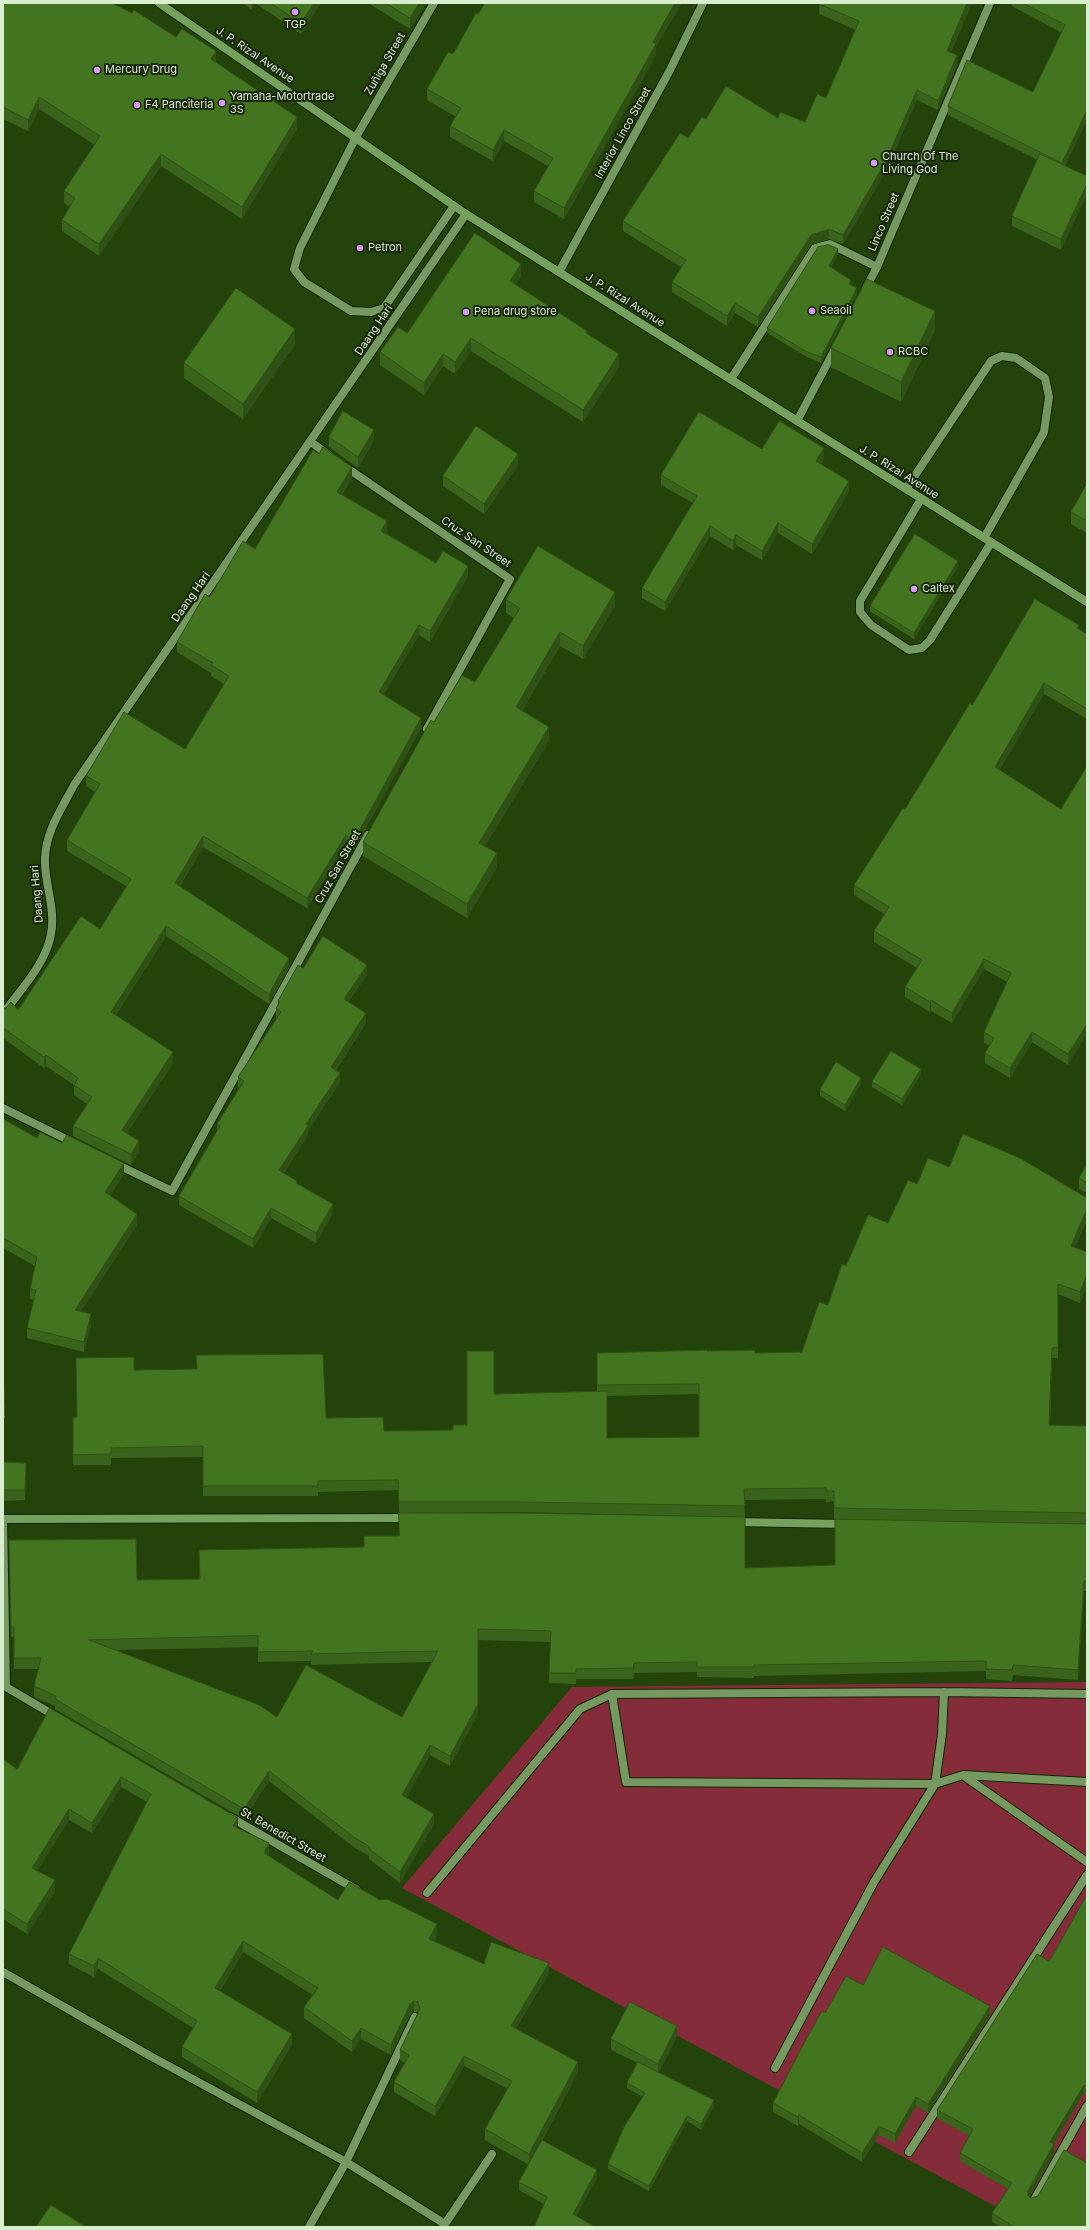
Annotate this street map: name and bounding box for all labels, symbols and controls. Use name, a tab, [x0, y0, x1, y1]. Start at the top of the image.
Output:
marker: TGP	[290, 7, 300, 17]
place label: TGP	[284, 18, 306, 32]
street label: J. P. Rizal Avenue	[213, 24, 297, 86]
street label: Zuñiga Street	[362, 31, 408, 97]
place label: Mercury Drug	[105, 63, 177, 77]
marker: Mercury Drug	[92, 65, 102, 75]
street label: Interior Linco Street	[592, 85, 654, 181]
place label: Yamaha-Motortrade 3S	[230, 90, 334, 116]
place label: F4 Panciteria	[145, 98, 213, 112]
marker: Yamaha-Motortrade 3S	[217, 98, 227, 108]
marker: F4 Panciteria	[132, 100, 142, 110]
place label: Church Of The Living God	[882, 150, 958, 176]
marker: Church Of The Living God	[869, 158, 879, 168]
street label: Linco Street	[866, 191, 902, 253]
place label: Petron	[368, 241, 402, 255]
marker: Petron	[355, 243, 365, 253]
street label: J. P. Rizal Avenue	[583, 270, 667, 330]
street label: Daang Hari	[352, 302, 396, 358]
place label: Seaoil	[820, 304, 852, 318]
place label: Pena drug store	[474, 305, 557, 319]
marker: Seaoil	[807, 306, 817, 316]
marker: Pena drug store	[461, 307, 471, 317]
place label: RCBC	[898, 345, 928, 359]
marker: RCBC	[885, 347, 895, 357]
street label: J. P. Rizal Avenue	[857, 442, 941, 502]
street label: Cruz San Street	[438, 514, 514, 570]
street label: Daang Hari	[169, 569, 213, 625]
place label: Caltex	[922, 582, 955, 596]
marker: Caltex	[909, 584, 919, 594]
street label: Cruz San Street	[312, 828, 364, 906]
street label: Daang Hari	[28, 865, 46, 923]
street label: St. Benedict Street	[238, 1805, 328, 1865]

